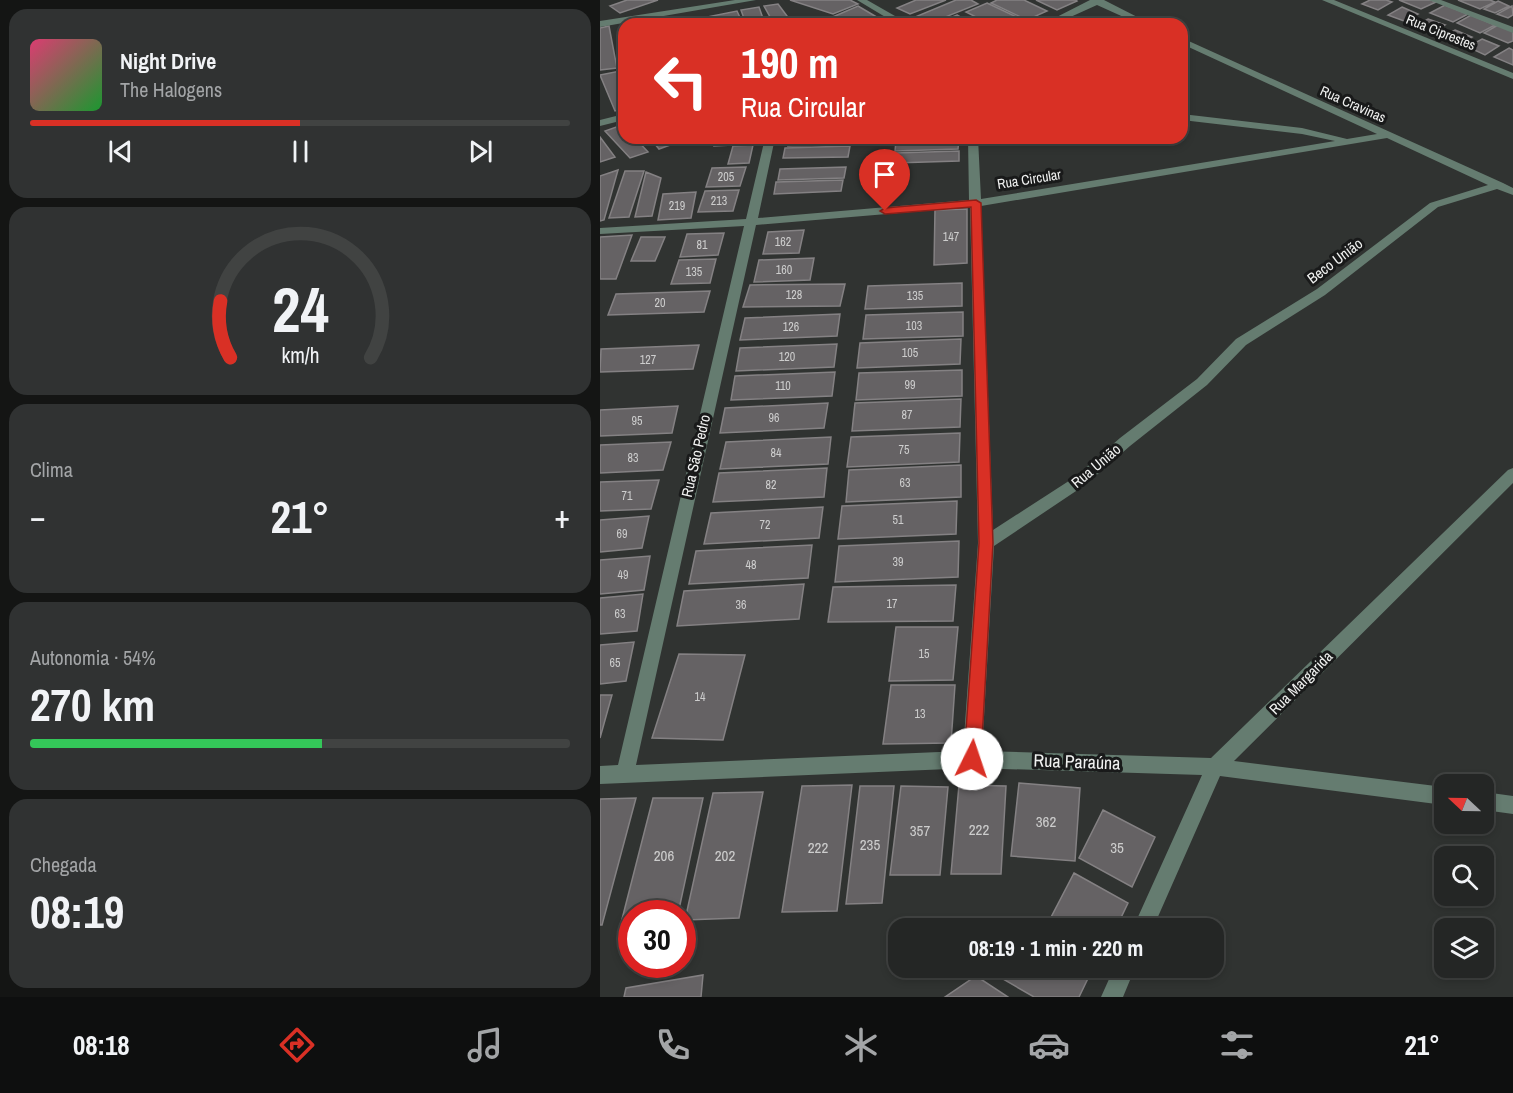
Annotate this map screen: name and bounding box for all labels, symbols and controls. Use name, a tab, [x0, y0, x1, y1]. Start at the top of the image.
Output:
street label: Rua Ciprestes	[1404, 10, 1479, 54]
text: 190 m	[741, 35, 839, 91]
icon: left	[642, 42, 720, 120]
text: Night Drive	[120, 46, 216, 76]
text: The Halogens	[120, 76, 222, 103]
street label: Rua Cravinas	[1317, 82, 1389, 127]
text: Rua Circular	[741, 89, 865, 125]
icon: previous	[104, 135, 137, 168]
icon: pause	[284, 135, 317, 168]
icon: next	[464, 135, 497, 168]
pin	[859, 149, 910, 211]
icon: arrive	[868, 158, 901, 191]
street label: Rua Circular	[996, 165, 1062, 193]
house number: 205	[718, 169, 735, 185]
house number: 213	[711, 193, 727, 209]
house number: 219	[669, 198, 685, 214]
house number: 147	[943, 229, 960, 245]
street label: Beco União	[1303, 233, 1367, 288]
house number: 162	[775, 234, 791, 250]
house number: 81	[697, 237, 708, 253]
house number: 160	[776, 262, 792, 278]
house number: 135	[686, 264, 703, 280]
text: 24	[272, 267, 328, 351]
house number: 128	[786, 287, 802, 303]
house number: 135	[907, 288, 924, 304]
house number: 20	[655, 295, 665, 311]
house number: 103	[906, 318, 922, 334]
house number: 126	[783, 319, 799, 335]
text: km/h	[281, 341, 319, 370]
house number: 105	[902, 345, 919, 361]
house number: 120	[779, 349, 795, 365]
house number: 127	[640, 352, 657, 368]
house number: 99	[905, 377, 915, 393]
house number: 110	[775, 378, 791, 394]
house number: 87	[902, 407, 913, 423]
house number: 96	[769, 410, 779, 426]
street label: Rua São Pedro	[676, 412, 715, 499]
house number: 95	[632, 413, 643, 429]
street label: Rua União	[1066, 439, 1125, 493]
house number: 75	[899, 442, 910, 458]
house number: 84	[771, 445, 782, 461]
house number: 83	[628, 450, 638, 466]
text: Clima	[30, 456, 73, 483]
house number: 63	[900, 475, 910, 491]
house number: 82	[766, 477, 776, 493]
text: 21°	[270, 486, 330, 547]
house number: 71	[622, 488, 633, 504]
text: −	[30, 494, 46, 538]
text: +	[554, 494, 570, 538]
house number: 51	[893, 512, 904, 528]
house number: 72	[760, 517, 770, 533]
house number: 69	[617, 526, 627, 542]
house number: 39	[893, 554, 903, 570]
house number: 48	[746, 557, 756, 573]
house number: 49	[618, 567, 628, 583]
house number: 17	[887, 596, 898, 612]
house number: 36	[736, 597, 746, 613]
house number: 63	[615, 606, 625, 622]
text: Autonomia · 54%	[30, 644, 156, 671]
house number: 15	[919, 646, 930, 662]
street label: Rua Margarida	[1264, 646, 1337, 719]
house number: 65	[610, 655, 621, 671]
text: 270 km	[30, 674, 155, 735]
house number: 14	[695, 689, 706, 705]
house number: 13	[915, 706, 925, 722]
position arrow	[940, 727, 1004, 791]
street label: Rua Paraúna	[1033, 747, 1121, 776]
north arrow	[1434, 774, 1494, 834]
map controls	[1434, 774, 1494, 978]
house number: 362	[1036, 811, 1056, 832]
house number: 222	[969, 819, 989, 840]
house number: 357	[910, 820, 930, 841]
house number: 235	[860, 834, 880, 855]
house number: 222	[808, 837, 828, 858]
house number: 35	[1110, 837, 1124, 858]
house number: 206	[654, 845, 674, 866]
house number: 202	[715, 845, 735, 866]
button: search	[1434, 846, 1494, 906]
text: Chegada	[30, 851, 97, 878]
text: 08:19	[30, 881, 124, 942]
speed limit sign: 30	[618, 900, 696, 978]
button: layers	[1434, 918, 1494, 978]
text: 08:19 · 1 min · 220 m	[969, 933, 1143, 963]
icon: directions	[276, 1024, 318, 1066]
icon: music	[464, 1024, 506, 1066]
icon: phone	[652, 1024, 694, 1066]
icon: climate	[840, 1024, 882, 1066]
icon: car	[1028, 1024, 1070, 1066]
icon: filters	[1216, 1024, 1258, 1066]
text: 08:18	[73, 1027, 130, 1063]
text: 21°	[1404, 1027, 1440, 1063]

